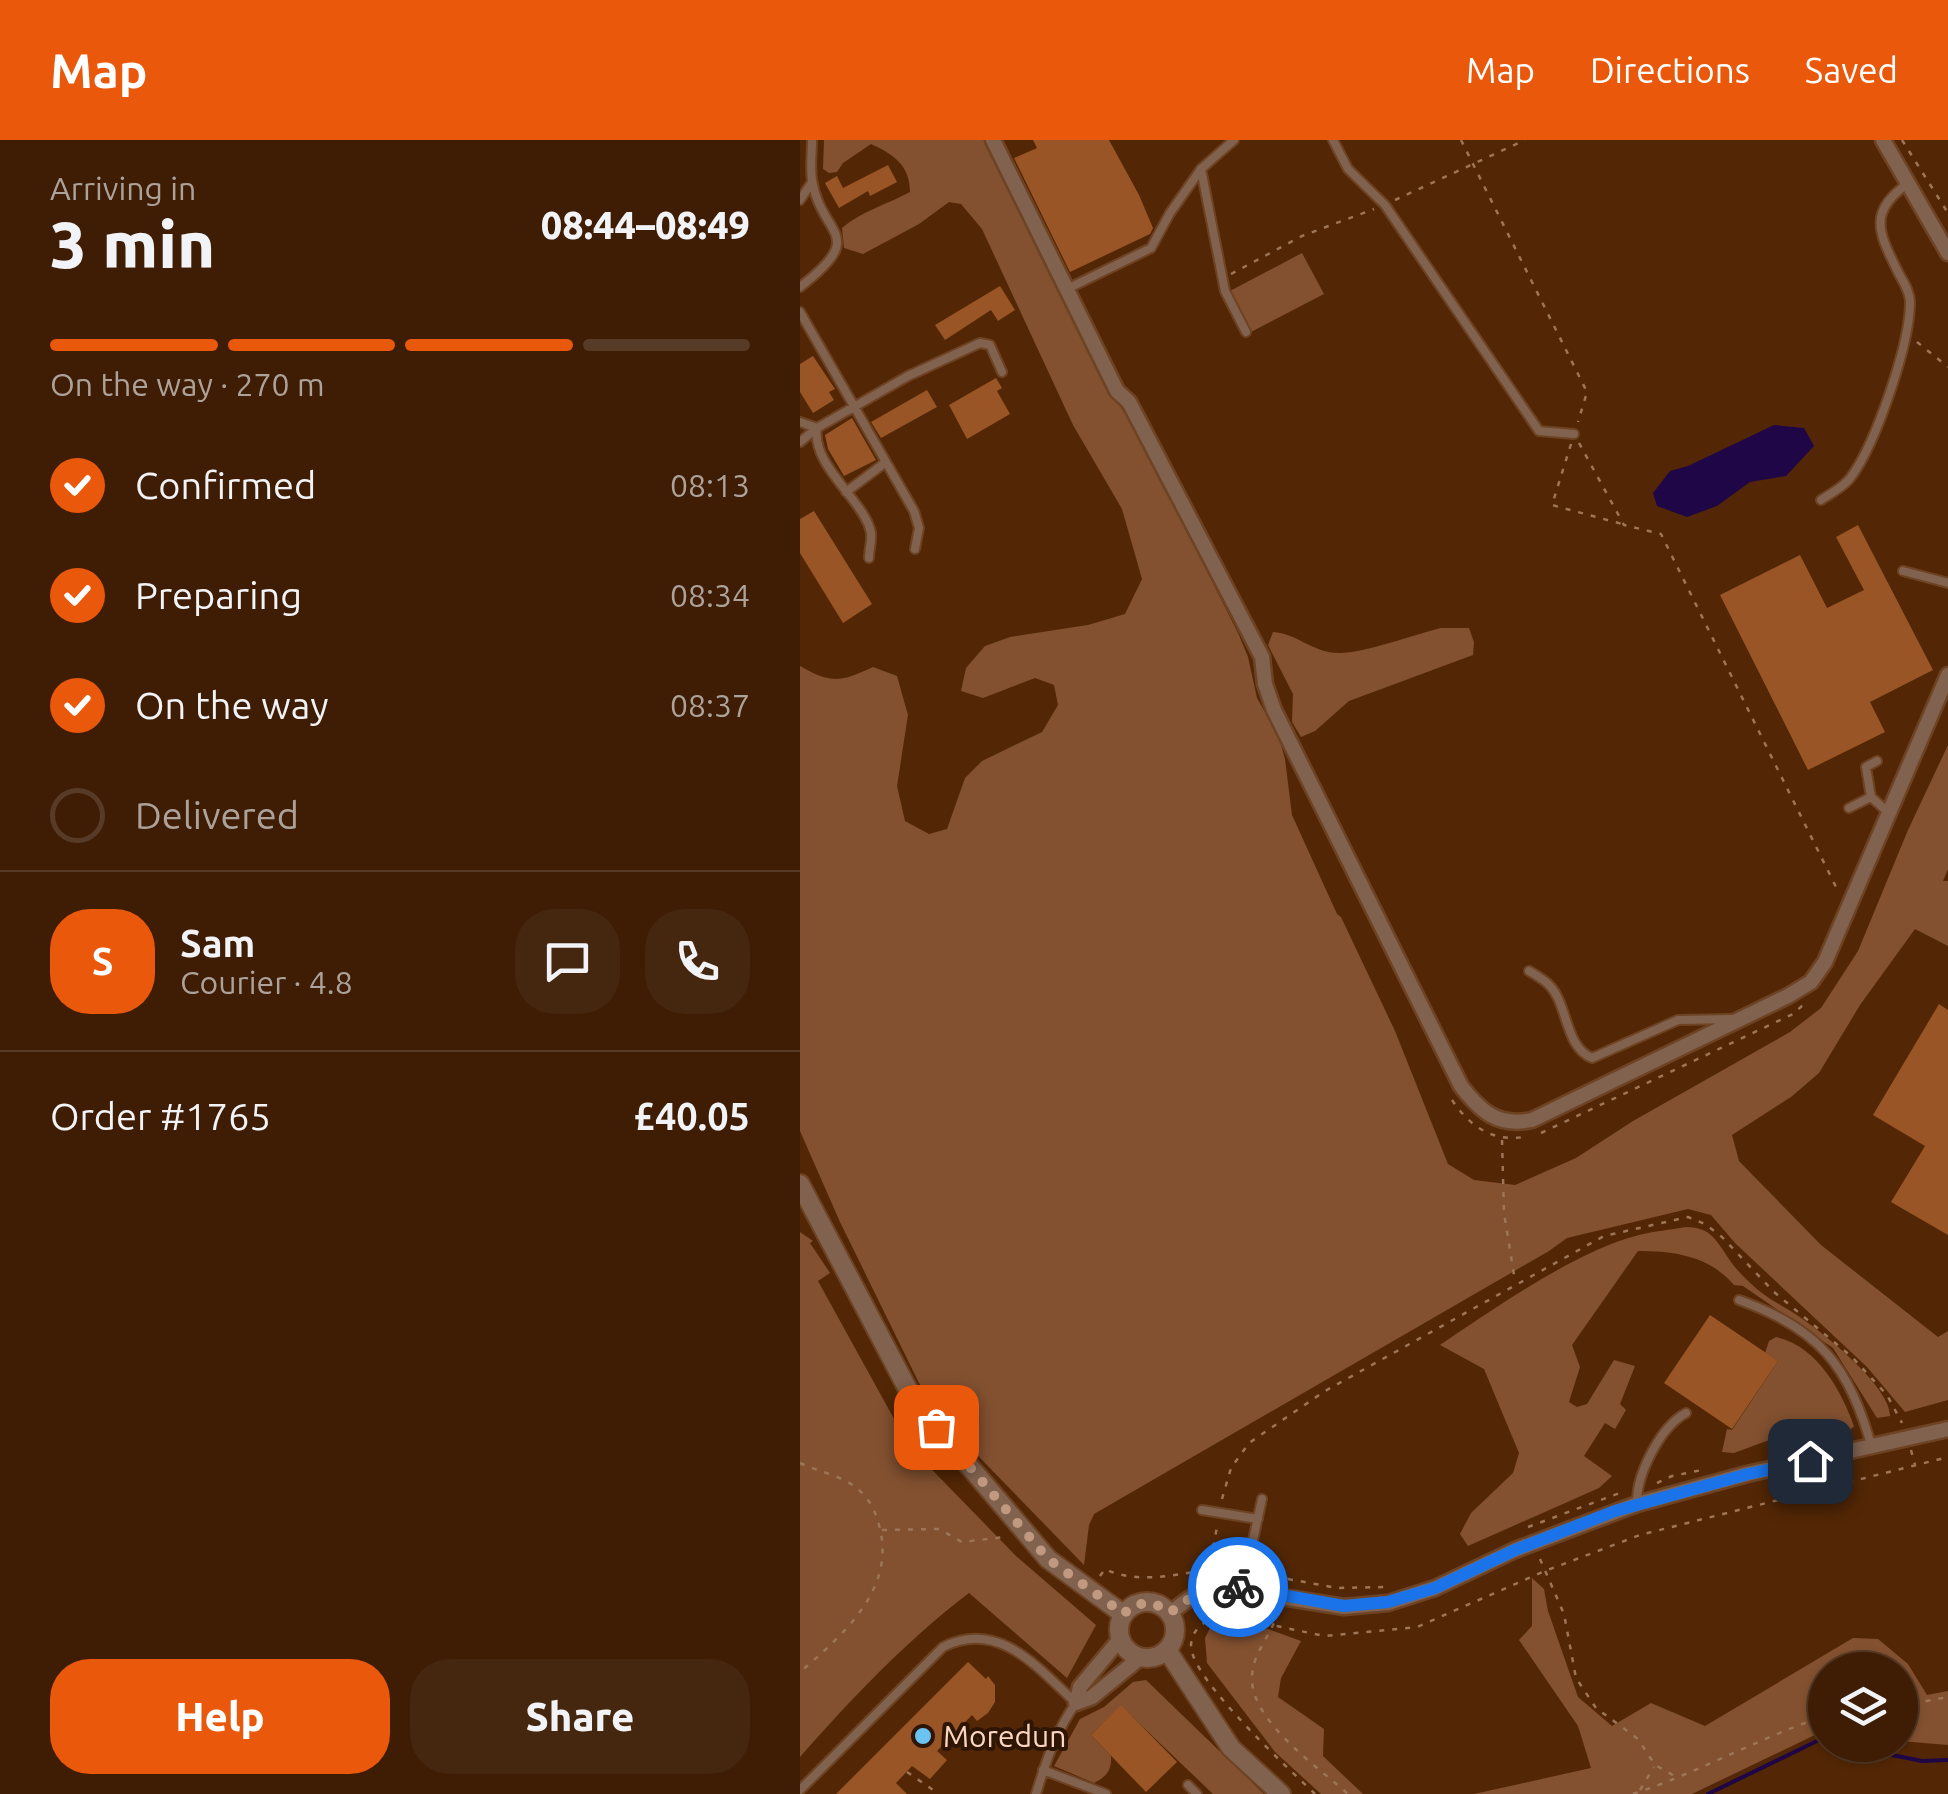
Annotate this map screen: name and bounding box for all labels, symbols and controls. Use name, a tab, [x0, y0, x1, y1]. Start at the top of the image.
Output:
text: Map	[50, 43, 148, 97]
text: Map	[1466, 50, 1535, 90]
text: Directions	[1590, 50, 1750, 90]
text: Saved	[1805, 50, 1898, 90]
text: Arriving in	[50, 170, 196, 206]
text: 08:44–08:49	[541, 204, 750, 246]
text: 3 min	[50, 207, 215, 280]
text: On the way · 270 m	[50, 366, 325, 402]
icon: check	[50, 458, 105, 513]
text: Confirmed	[135, 464, 316, 506]
text: 08:13	[670, 467, 750, 503]
icon: check	[50, 568, 105, 623]
text: Preparing	[135, 574, 302, 616]
text: 08:34	[670, 577, 750, 613]
icon: check	[50, 678, 105, 733]
text: On the way	[135, 684, 328, 726]
text: 08:37	[670, 687, 750, 723]
text: Delivered	[135, 794, 299, 836]
button: chat	[515, 909, 620, 1014]
button: phone	[645, 909, 750, 1014]
text: Sam	[180, 922, 255, 964]
text: S	[92, 940, 113, 982]
text: Courier · 4.8	[180, 964, 353, 1000]
text: Order #1765	[50, 1095, 271, 1137]
text: £40.05	[633, 1095, 750, 1137]
pin	[894, 1385, 979, 1470]
icon: bag	[909, 1400, 964, 1455]
pin	[1768, 1419, 1853, 1504]
icon: home	[1783, 1434, 1838, 1489]
courier	[1188, 1537, 1288, 1637]
icon: bike	[1211, 1560, 1266, 1615]
map controls	[1808, 1652, 1918, 1762]
button: layers	[1808, 1652, 1918, 1762]
button: Help	[50, 1659, 390, 1774]
button: Share	[410, 1659, 750, 1774]
place label: Moredun	[943, 1719, 1066, 1753]
marker: Moredun	[912, 1725, 934, 1747]

